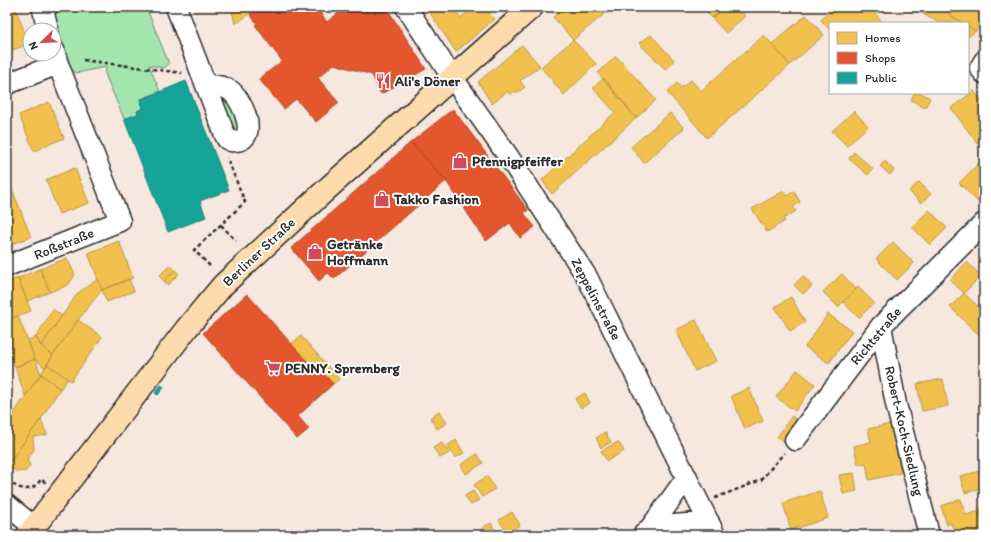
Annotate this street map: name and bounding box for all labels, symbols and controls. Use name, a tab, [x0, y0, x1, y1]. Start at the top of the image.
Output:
north arrow	[22, 22, 62, 62]
legend	[829, 22, 969, 94]
text: Homes	[865, 31, 901, 45]
text: N	[26, 40, 41, 52]
text: Shops	[865, 51, 896, 65]
text: Public	[865, 71, 897, 85]
restaurant icon: Ali's Döner	[374, 72, 392, 90]
place label: Ali's Döner	[394, 73, 461, 90]
shop icon: Pfennigpfeiffer	[451, 152, 469, 170]
place label: Pfennigpfeiffer	[472, 153, 563, 170]
shop icon: Takko Fashion	[373, 190, 391, 208]
place label: Takko Fashion	[393, 191, 479, 208]
street label: Berliner Straße	[219, 214, 299, 290]
street label: Roßstraße	[31, 224, 97, 264]
place label: Getränke Hoffmann	[327, 236, 388, 269]
shop icon: Getränke Hoffmann	[306, 243, 324, 261]
street label: Zeppelinstraße	[567, 255, 625, 343]
street label: Richtstraße	[847, 303, 905, 368]
supermarket icon: PENNY. Spremberg	[264, 359, 282, 377]
place label: PENNY. Spremberg	[285, 360, 400, 377]
street label: Robert-Koch-Siedlung	[881, 364, 927, 499]

